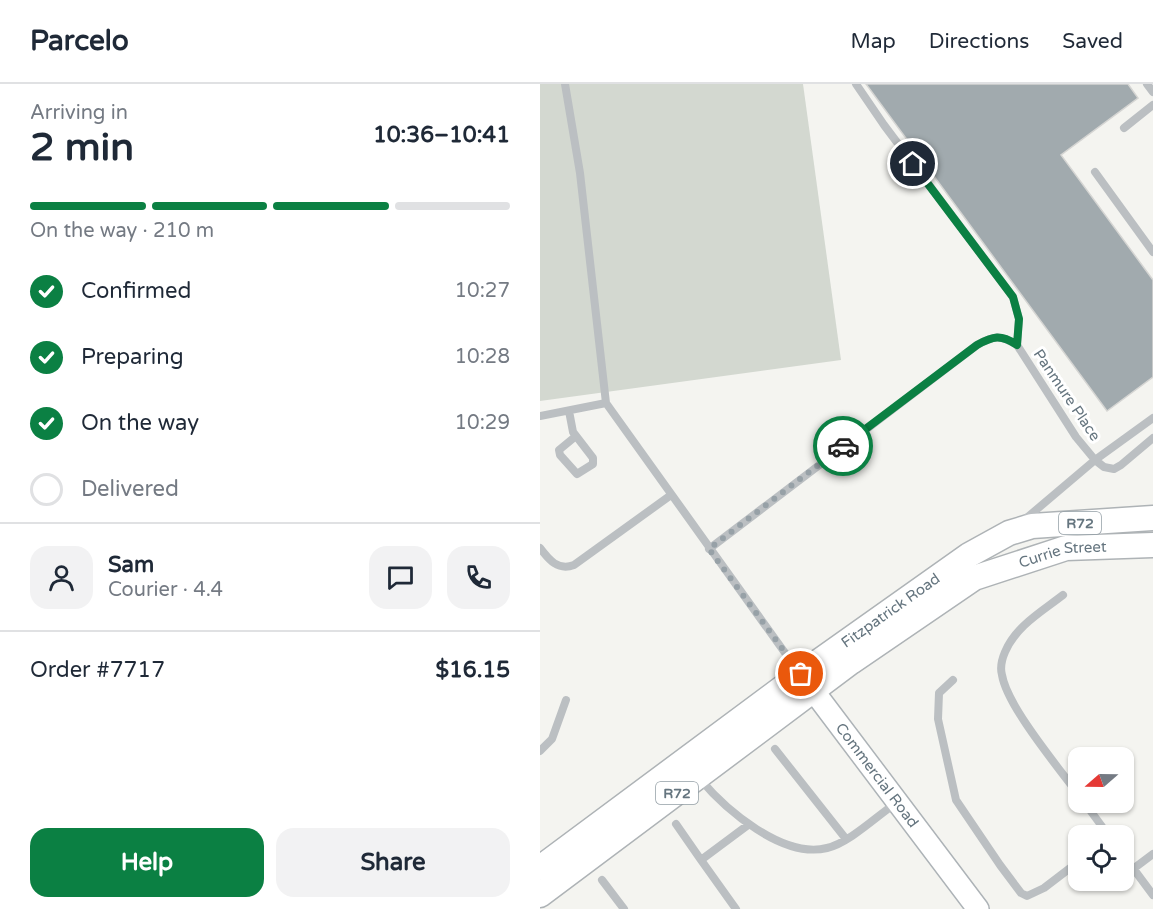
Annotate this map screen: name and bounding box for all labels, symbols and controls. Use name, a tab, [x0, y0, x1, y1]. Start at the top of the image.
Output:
text: Parcelo	[30, 24, 129, 58]
text: Map	[850, 29, 896, 54]
text: Directions	[929, 29, 1029, 54]
text: Saved	[1062, 29, 1123, 54]
text: Arriving in	[30, 101, 128, 125]
text: 10:36–10:41	[373, 122, 510, 148]
text: 2 min	[30, 124, 134, 171]
pin	[887, 138, 938, 189]
icon: home	[896, 147, 929, 180]
text: On the way · 210 m	[30, 219, 214, 243]
icon: check	[30, 275, 63, 308]
text: Confirmed	[81, 278, 191, 304]
text: 10:27	[455, 279, 510, 303]
icon: check	[30, 341, 63, 374]
text: Preparing	[81, 344, 184, 370]
text: 10:28	[455, 345, 510, 369]
street label: Panmure Place	[1030, 346, 1104, 444]
icon: check	[30, 407, 63, 440]
text: On the way	[81, 410, 199, 436]
text: 10:29	[455, 411, 510, 435]
courier	[813, 416, 873, 476]
icon: car	[827, 430, 860, 463]
text: Delivered	[81, 476, 179, 502]
road number: R72	[1059, 512, 1101, 534]
street label: Currie Street	[1016, 538, 1107, 572]
button: person	[30, 546, 93, 609]
button: chat	[369, 546, 432, 609]
button: phone	[447, 546, 510, 609]
text: Sam	[108, 552, 154, 578]
street label: Fitzpatrick Road	[838, 569, 943, 652]
text: Courier · 4.4	[108, 578, 223, 602]
pin	[775, 648, 826, 699]
text: Order #7717	[30, 657, 165, 683]
text: $16.15	[435, 657, 510, 683]
icon: bag	[784, 657, 817, 690]
street label: Commercial Road	[832, 719, 922, 831]
north arrow	[1068, 747, 1134, 813]
map controls	[1068, 747, 1134, 891]
road number: R72	[656, 782, 698, 804]
button: locate	[1068, 825, 1134, 891]
button: Help	[30, 828, 264, 897]
button: Share	[276, 828, 510, 897]

